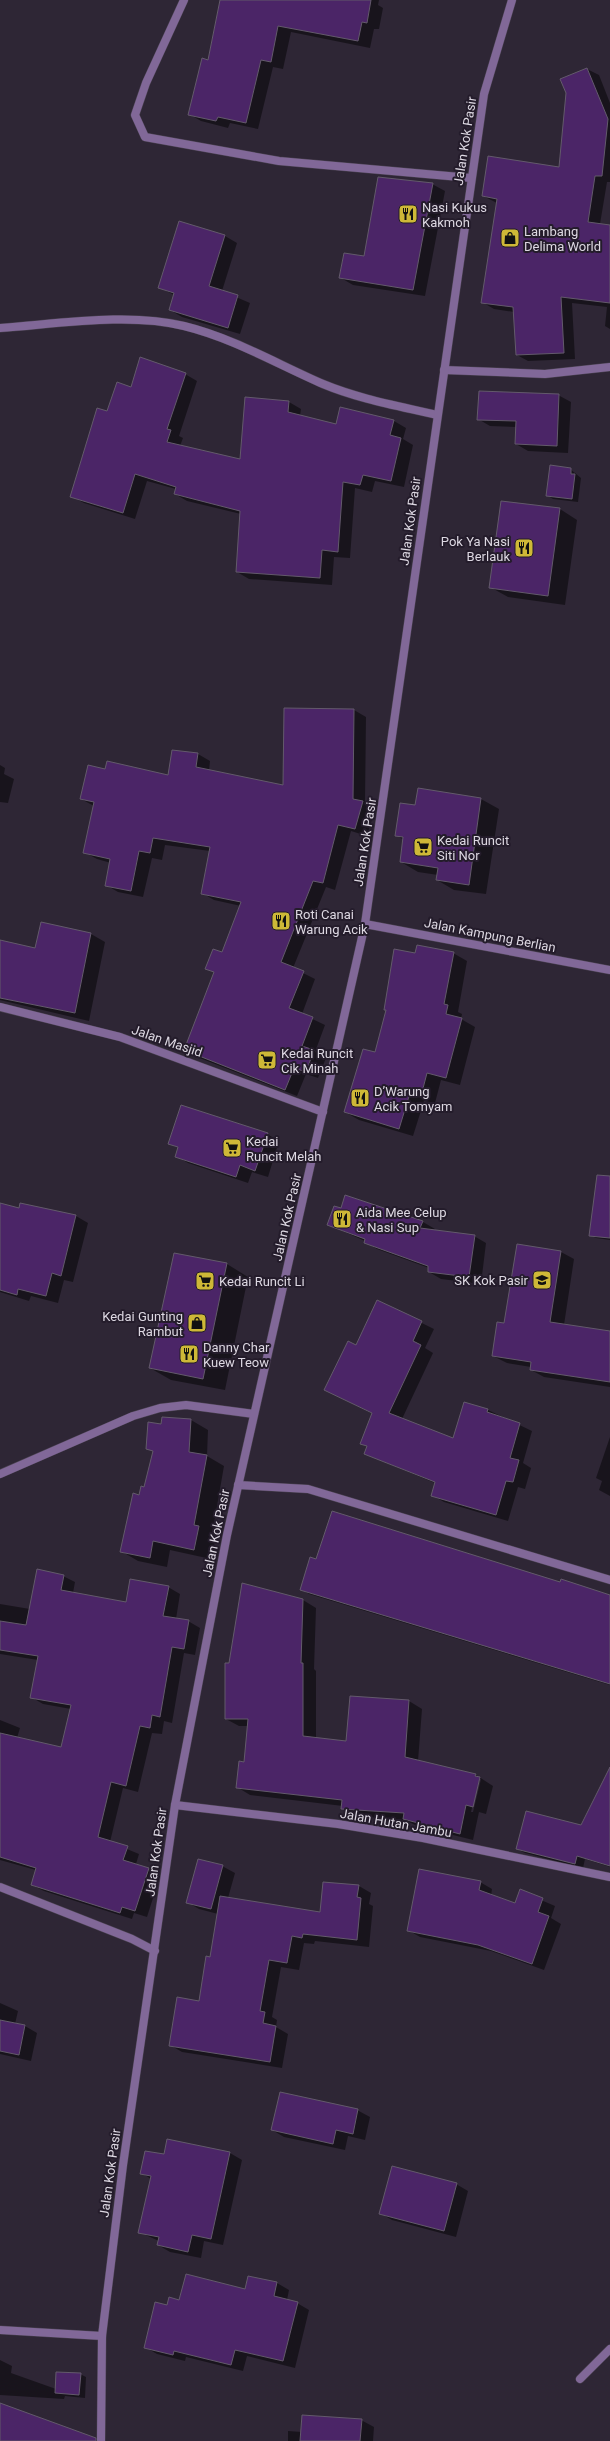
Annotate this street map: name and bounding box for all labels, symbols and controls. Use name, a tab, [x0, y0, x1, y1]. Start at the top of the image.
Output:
street label: Jalan Kok Pasir	[451, 95, 480, 186]
place label: Nasi Kukus Kakmoh	[422, 200, 487, 230]
restaurant icon: Nasi Kukus Kakmoh	[397, 203, 419, 225]
place label: Lambang Delima World	[524, 224, 601, 254]
shop icon: Lambang Delima World	[499, 227, 521, 249]
street label: Jalan Kok Pasir	[396, 475, 424, 566]
place label: Pok Ya Nasi Berlauk	[441, 534, 510, 564]
restaurant icon: Pok Ya Nasi Berlauk	[513, 537, 535, 559]
street label: Jalan Kok Pasir	[351, 796, 380, 887]
place label: Kedai Runcit Siti Nor	[437, 833, 509, 863]
supermarket icon: Kedai Runcit Siti Nor	[412, 836, 434, 858]
place label: Roti Canai Warung Acik	[295, 907, 368, 937]
restaurant icon: Roti Canai Warung Acik	[270, 910, 292, 932]
street label: Jalan Kampung Berlian	[423, 915, 557, 955]
street label: Jalan Masjid	[130, 1022, 204, 1060]
place label: Kedai Runcit Cik Minah	[281, 1046, 353, 1076]
supermarket icon: Kedai Runcit Cik Minah	[256, 1049, 278, 1071]
place label: D’Warung Acik Tomyam	[374, 1084, 452, 1114]
restaurant icon: D’Warung Acik Tomyam	[349, 1087, 371, 1109]
place label: Kedai Runcit Melah	[246, 1134, 321, 1164]
supermarket icon: Kedai Runcit Melah	[221, 1137, 243, 1159]
street label: Jalan Kok Pasir	[270, 1171, 305, 1262]
place label: Aida Mee Celup & Nasi Sup	[356, 1205, 447, 1235]
restaurant icon: Aida Mee Celup & Nasi Sup	[331, 1208, 353, 1230]
school or university icon: SK Kok Pasir	[531, 1269, 553, 1291]
supermarket icon: Kedai Runcit Li	[194, 1270, 216, 1292]
place label: SK Kok Pasir	[454, 1273, 529, 1288]
place label: Kedai Runcit Li	[219, 1274, 305, 1289]
place label: Kedai Gunting Rambut	[102, 1309, 183, 1339]
shop icon: Kedai Gunting Rambut	[186, 1312, 208, 1334]
place label: Danny Char Kuew Teow	[203, 1340, 270, 1370]
restaurant icon: Danny Char Kuew Teow	[178, 1343, 200, 1365]
street label: Jalan Kok Pasir	[199, 1487, 233, 1578]
street label: Jalan Kok Pasir	[142, 1806, 170, 1897]
street label: Jalan Hutan Jambu	[339, 1806, 453, 1840]
street label: Jalan Kok Pasir	[96, 2127, 124, 2218]

